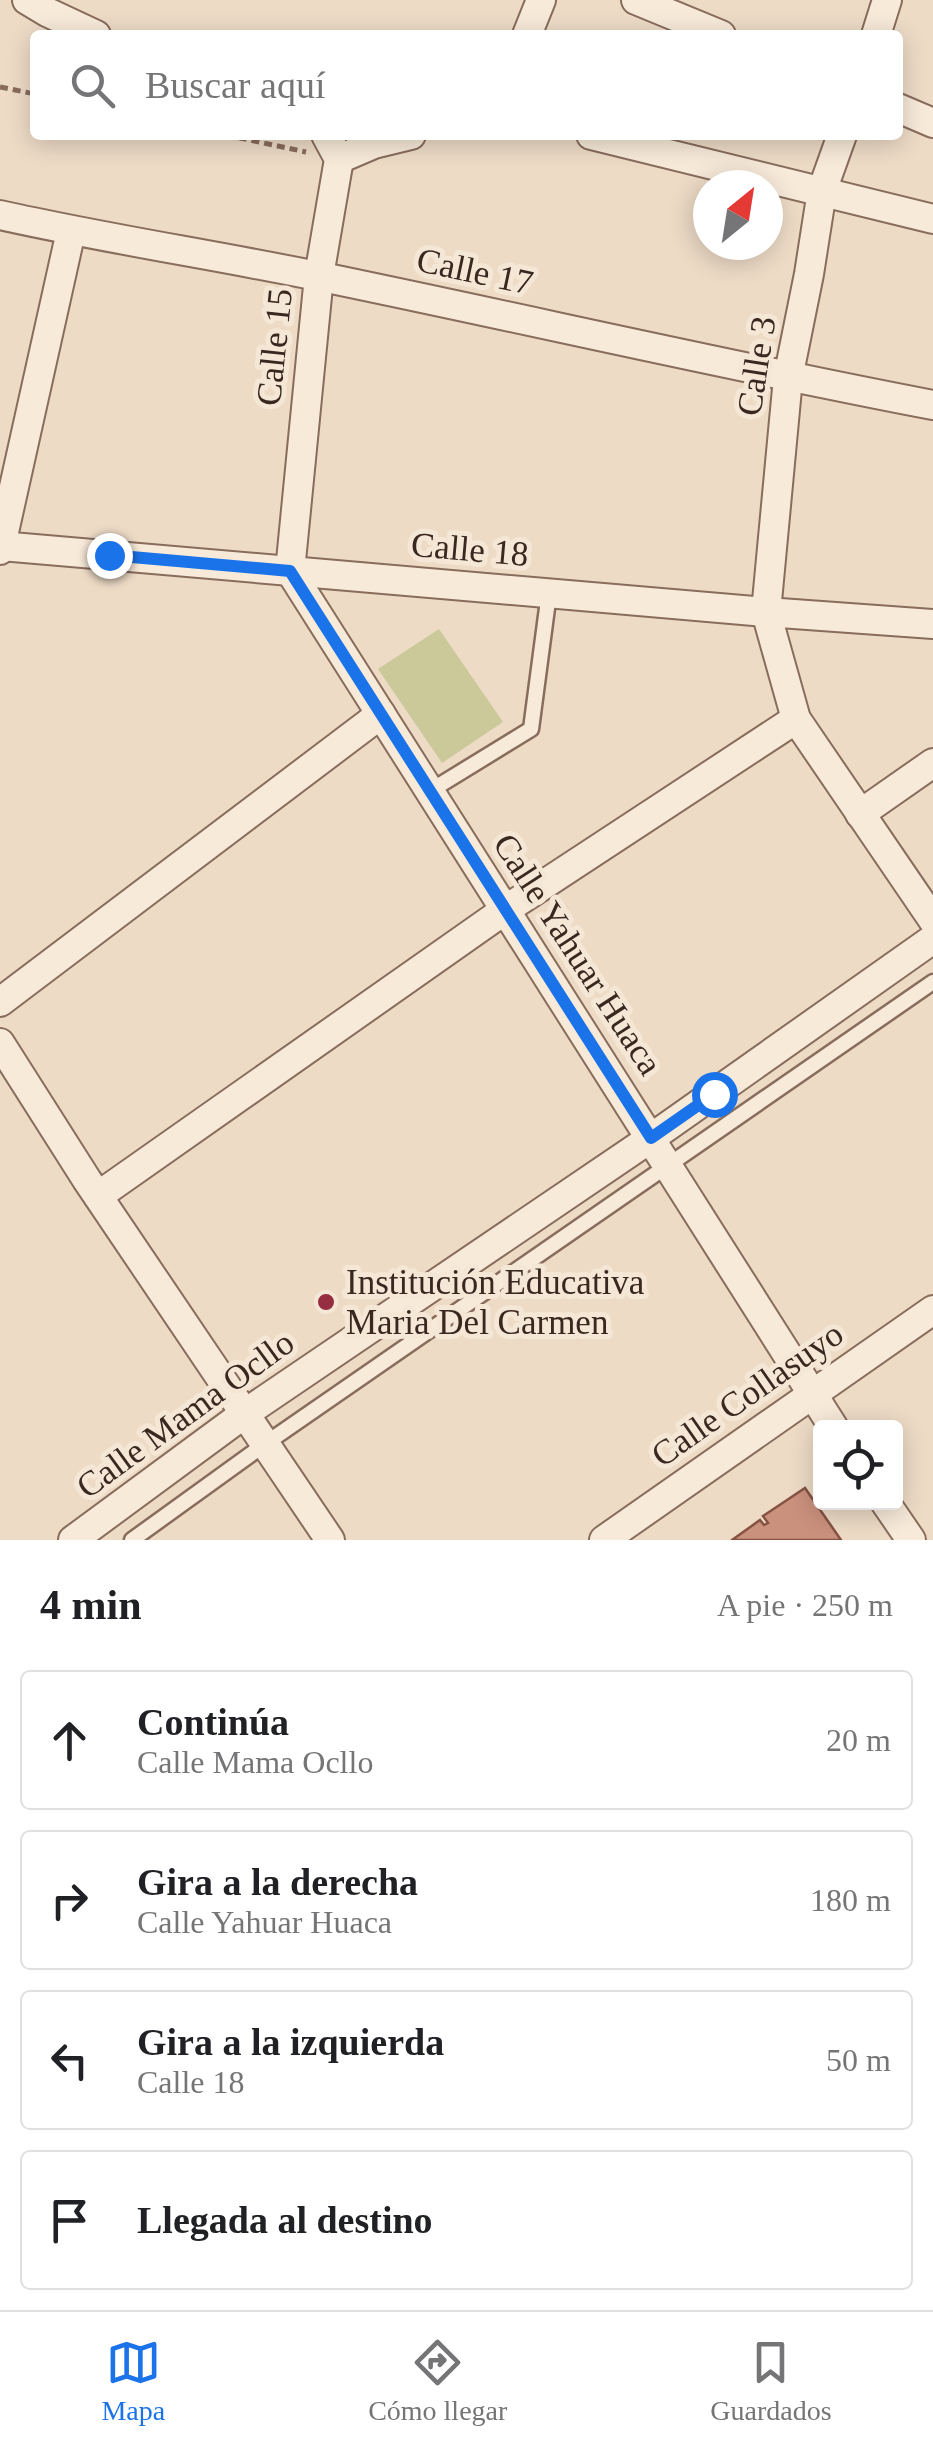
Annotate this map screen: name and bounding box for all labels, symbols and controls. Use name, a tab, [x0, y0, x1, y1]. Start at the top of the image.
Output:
search box	[30, 30, 903, 140]
icon: search	[65, 58, 120, 113]
text: Buscar aquí	[145, 64, 325, 106]
north arrow	[693, 170, 783, 260]
street label: Calle 17	[413, 240, 536, 303]
street label: Calle 15	[249, 287, 300, 408]
street label: Calle 3	[729, 314, 784, 419]
street label: Calle 18	[410, 525, 530, 574]
route end	[87, 533, 133, 579]
street label: Calle Yahuar Huaca	[485, 827, 670, 1082]
route start	[692, 1072, 738, 1118]
place label: Institución Educativa Maria Del Carmen	[346, 1263, 645, 1342]
marker: Institución Educativa Maria Del Carmen	[315, 1291, 337, 1313]
street label: Calle Collasuyo	[644, 1314, 850, 1475]
street label: Calle Mama Ocllo	[69, 1323, 301, 1506]
map controls	[813, 1420, 903, 1510]
button: locate	[813, 1420, 903, 1510]
text: 4 min	[40, 1582, 142, 1628]
text: A pie · 250 m	[717, 1587, 893, 1623]
text: Continúa	[137, 1701, 289, 1743]
icon: ahead	[42, 1713, 97, 1768]
text: 20 m	[826, 1722, 891, 1758]
text: Calle Mama Ocllo	[137, 1744, 373, 1780]
text: Gira a la derecha	[137, 1861, 418, 1903]
icon: right	[42, 1873, 97, 1928]
text: 180 m	[810, 1882, 891, 1918]
text: Calle Yahuar Huaca	[137, 1904, 392, 1940]
text: Gira a la izquierda	[137, 2021, 444, 2063]
icon: left	[42, 2033, 97, 2088]
text: 50 m	[826, 2042, 891, 2078]
text: Calle 18	[137, 2064, 245, 2100]
icon: arrive	[42, 2193, 97, 2248]
text: Llegada al destino	[137, 2199, 433, 2241]
tab: Mapa	[101, 2335, 165, 2427]
tab: Cómo llegar	[368, 2335, 507, 2427]
tab: Guardados	[710, 2335, 832, 2427]

